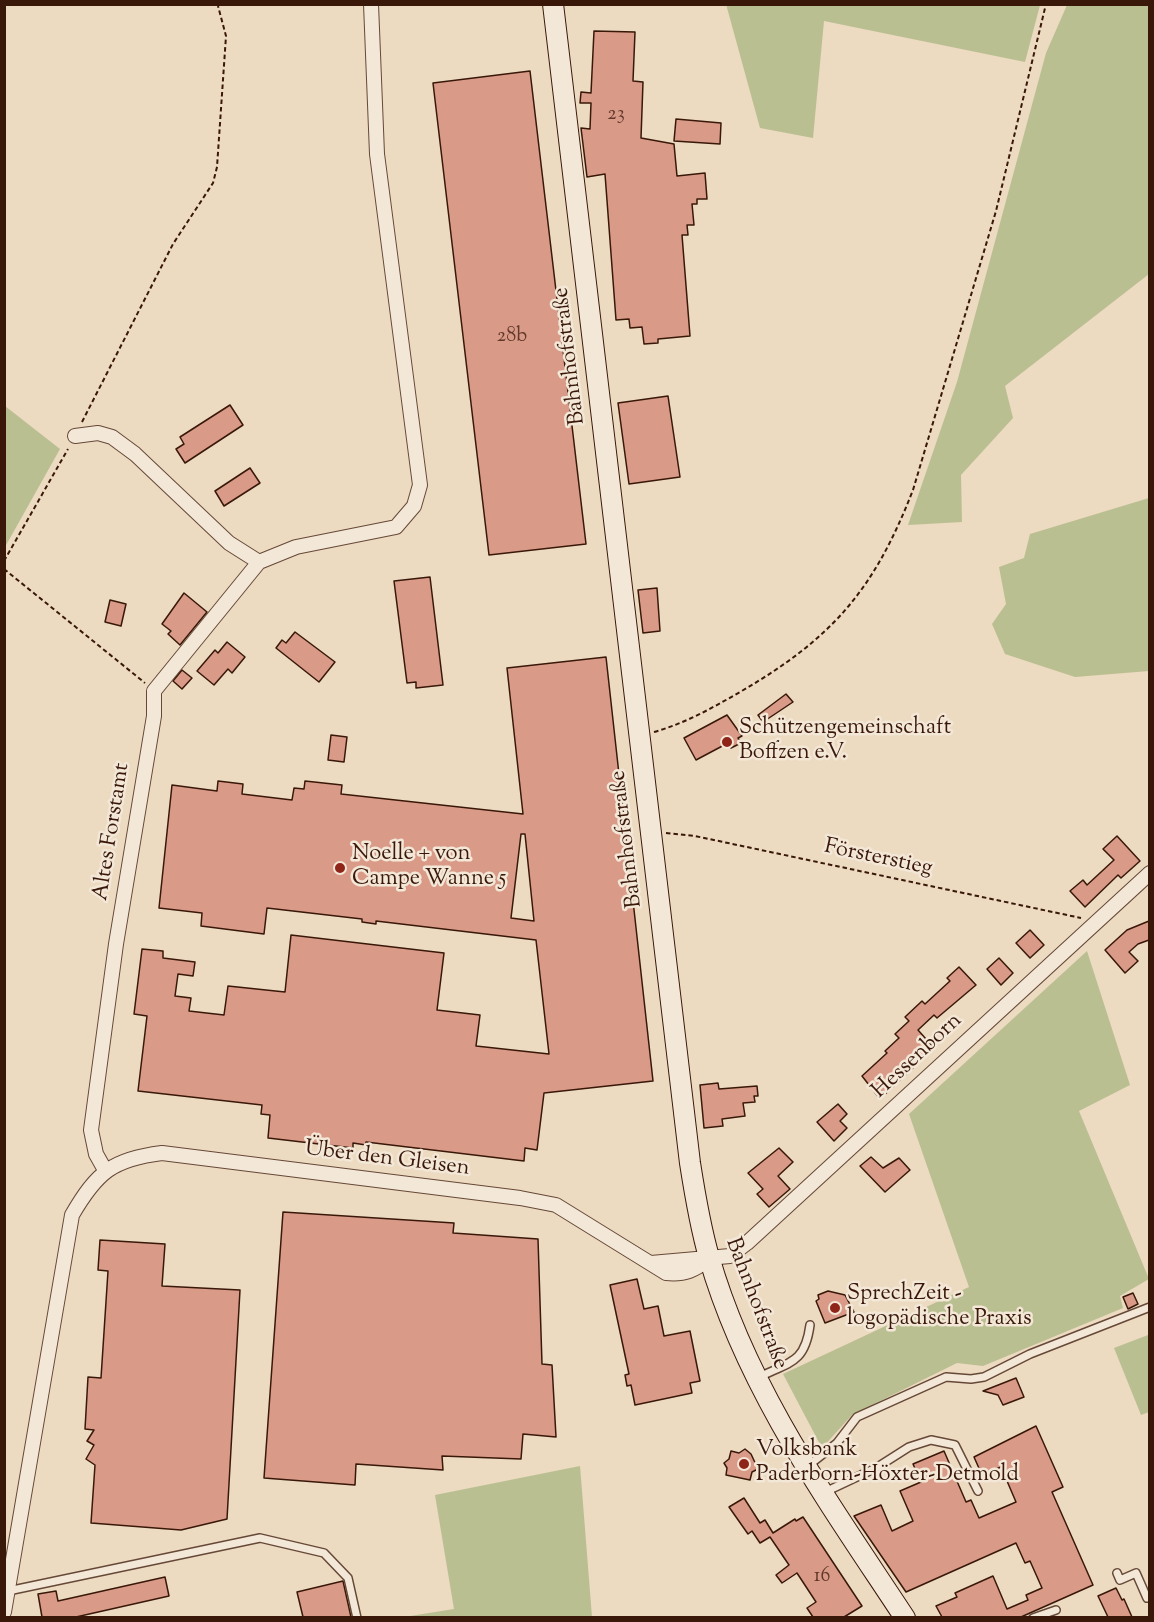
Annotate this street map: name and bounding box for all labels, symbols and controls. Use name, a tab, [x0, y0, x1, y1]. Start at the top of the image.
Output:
house number: 23	[607, 104, 625, 128]
street label: Bahnhofstraße	[549, 286, 593, 426]
house number: 28b	[497, 326, 527, 350]
place label: Schützengemeinschaft Boffzen e.V.	[739, 716, 951, 768]
marker: Schützengemeinschaft Boffzen e.V.	[720, 735, 734, 749]
street label: Altes Forstamt	[89, 761, 137, 903]
street label: Bahnhofstraße	[606, 769, 650, 909]
street label: Försterstieg	[821, 835, 935, 883]
place label: Noelle + von Campe Wanne 5	[352, 842, 506, 894]
marker: Noelle + von Campe Wanne 5	[333, 861, 347, 875]
street label: Hessenborn	[868, 1009, 968, 1105]
street label: Über den Gleisen	[303, 1137, 471, 1183]
street label: Bahnhofstraße	[718, 1235, 792, 1373]
place label: SprechZeit - logopädische Praxis	[847, 1282, 1032, 1334]
marker: SprechZeit - logopädische Praxis	[828, 1301, 842, 1315]
place label: Volksbank Paderborn-Höxter-Detmold	[756, 1438, 1019, 1490]
marker: Volksbank Paderborn-Höxter-Detmold	[737, 1457, 751, 1471]
house number: 16	[814, 1566, 830, 1590]

